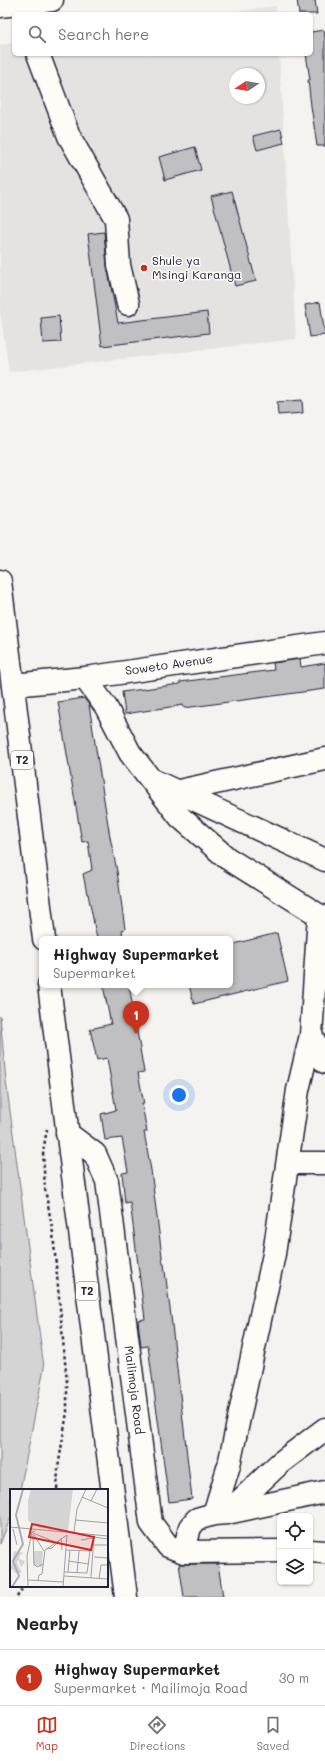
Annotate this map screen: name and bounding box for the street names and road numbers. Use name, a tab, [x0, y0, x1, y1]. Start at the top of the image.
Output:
street label: Soweto Avenue	[124, 650, 214, 678]
road number: T2	[11, 751, 33, 769]
road number: T2	[76, 1282, 98, 1300]
street label: Mailimoja Road	[122, 1345, 148, 1436]

